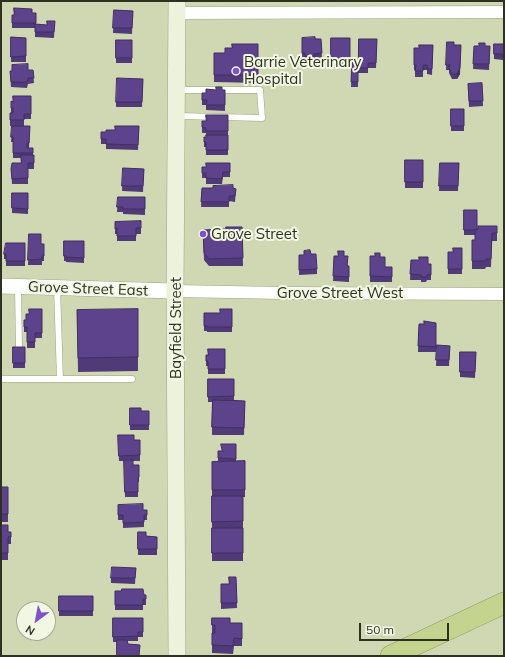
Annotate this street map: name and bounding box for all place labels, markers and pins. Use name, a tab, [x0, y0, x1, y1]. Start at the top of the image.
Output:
place label: Barrie Veterinary Hospital	[244, 53, 361, 88]
marker: Barrie Veterinary Hospital	[231, 66, 241, 76]
place label: Grove Street	[211, 225, 297, 243]
marker: Grove Street	[198, 229, 208, 239]

